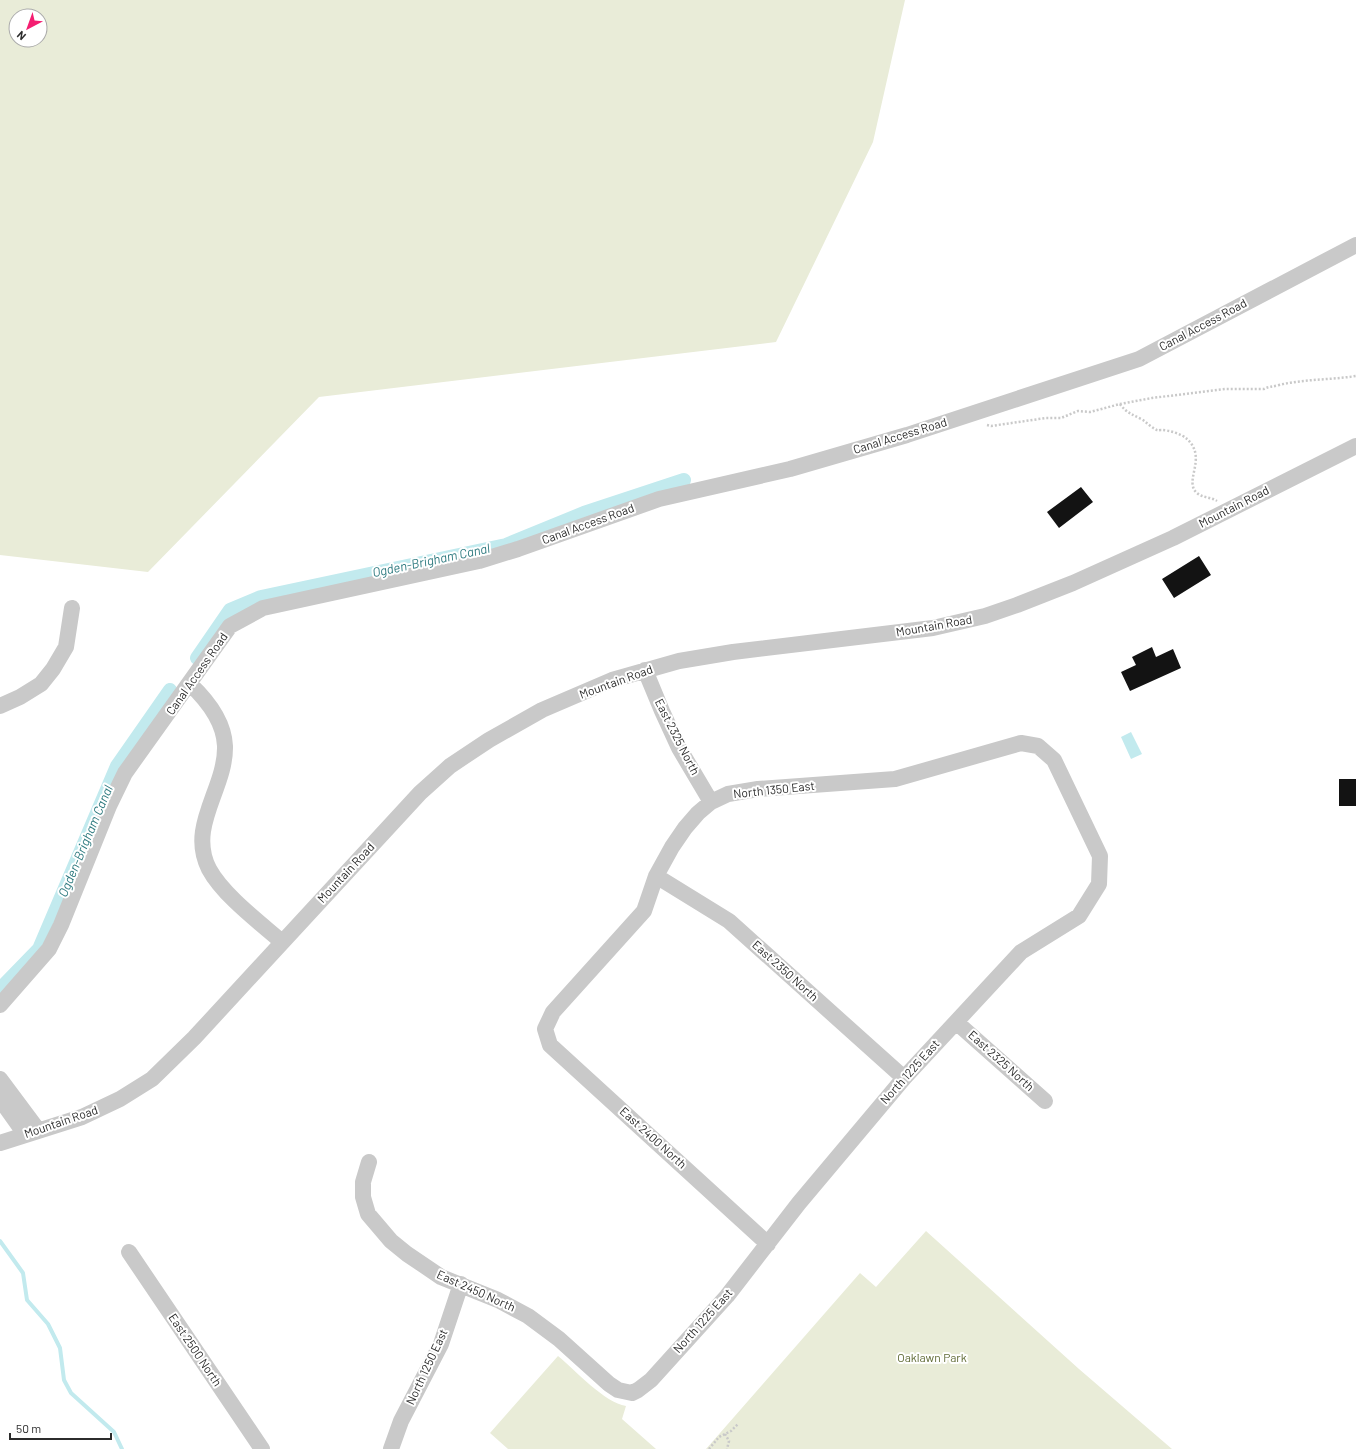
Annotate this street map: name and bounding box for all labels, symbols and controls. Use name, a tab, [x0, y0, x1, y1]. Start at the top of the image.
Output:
north arrow	[8, 8, 48, 48]
text: N	[14, 29, 28, 43]
street label: Canal Access Road	[1156, 295, 1249, 353]
street label: Canal Access Road	[851, 414, 948, 456]
street label: Mountain Road	[1196, 482, 1271, 530]
street label: Canal Access Road	[540, 500, 636, 546]
water label: Ogden-Brigham Canal	[371, 540, 491, 580]
street label: Mountain Road	[895, 611, 973, 639]
street label: Canal Access Road	[163, 630, 230, 717]
street label: Mountain Road	[577, 661, 654, 701]
street label: East 2325 North	[653, 696, 703, 777]
street label: North 1350 East	[733, 778, 815, 800]
water label: Ogden-Brigham Canal	[54, 783, 116, 899]
street label: Mountain Road	[314, 839, 377, 905]
street label: East 2350 North	[750, 937, 822, 1004]
street label: East 2325 North	[966, 1027, 1037, 1093]
street label: North 1225 East	[877, 1036, 942, 1106]
street label: Mountain Road	[22, 1102, 99, 1140]
street label: East 2400 North	[617, 1104, 690, 1171]
street label: East 2450 North	[435, 1267, 518, 1314]
street label: North 1225 East	[670, 1285, 735, 1355]
street label: East 2500 North	[166, 1310, 225, 1388]
street label: North 1250 East	[402, 1326, 450, 1407]
park label: Oaklawn Park	[897, 1350, 967, 1364]
scale bar	[10, 1415, 111, 1441]
text: 50 m	[16, 1421, 41, 1435]

